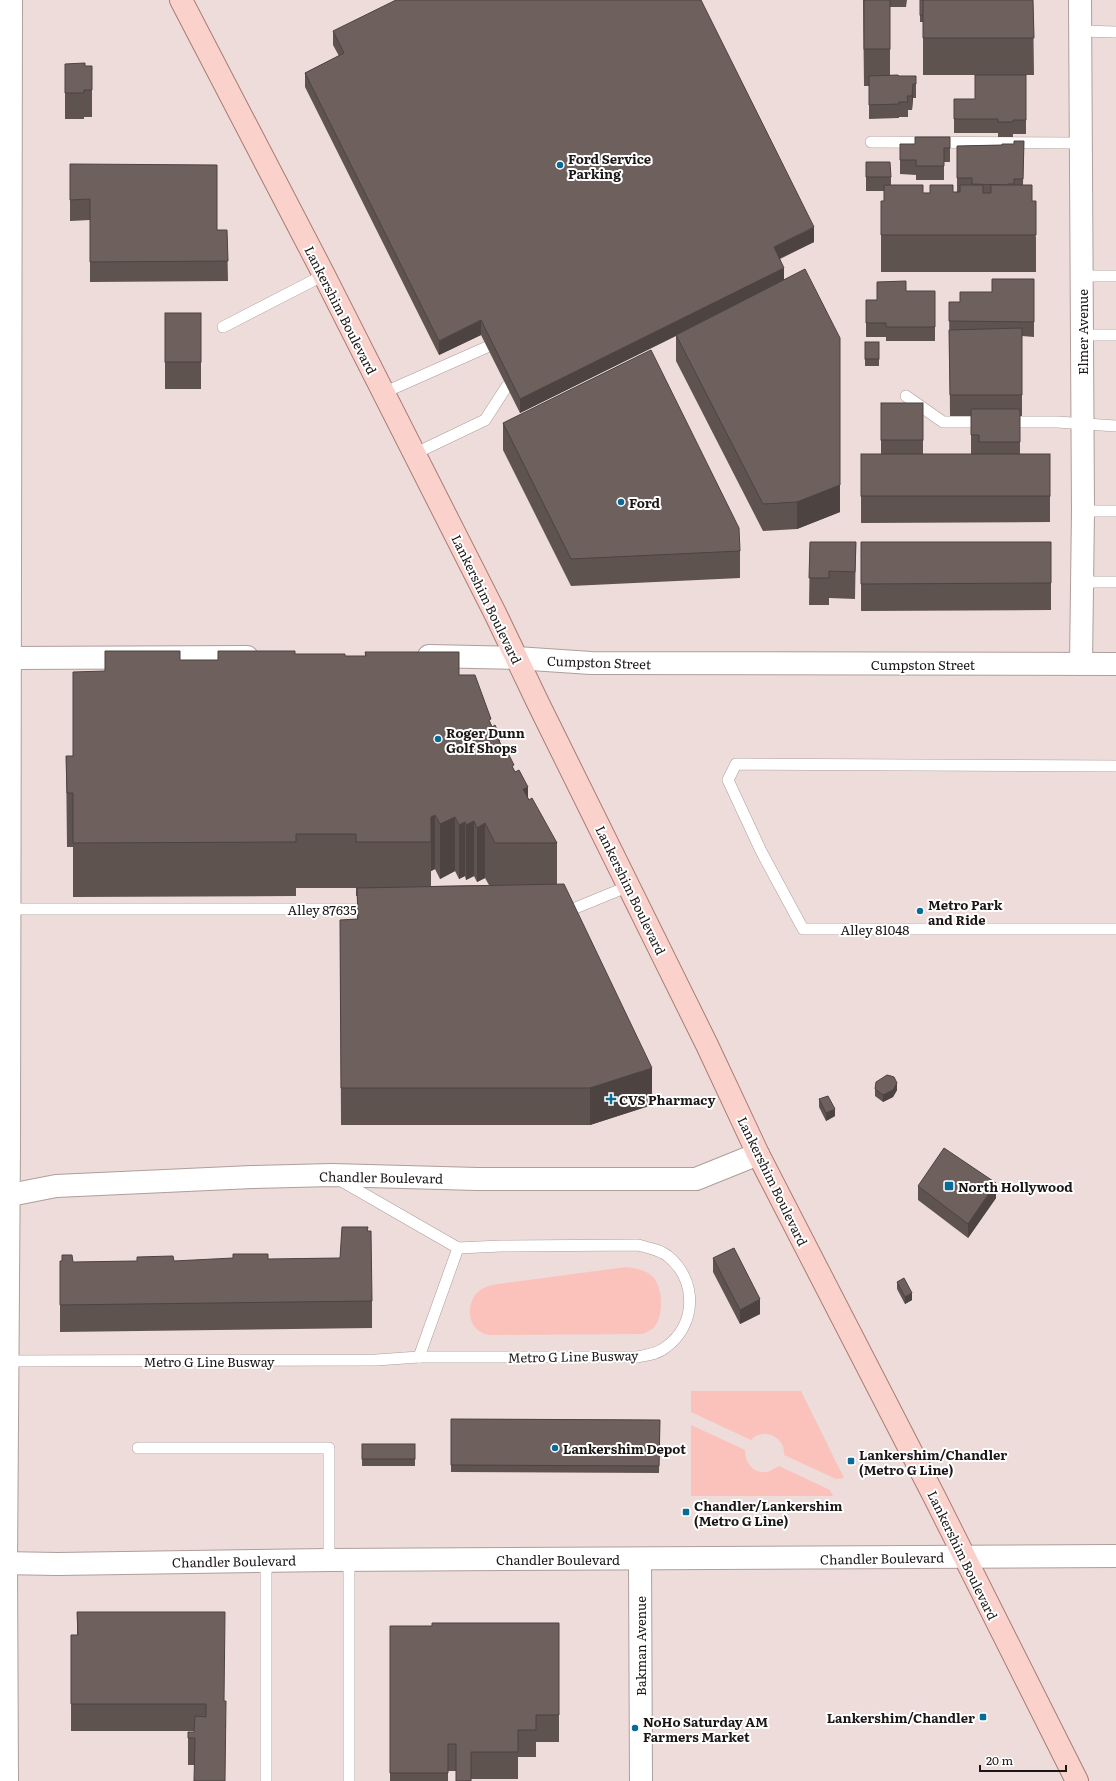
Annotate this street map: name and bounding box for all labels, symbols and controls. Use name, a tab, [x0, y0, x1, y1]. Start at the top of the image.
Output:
place label: Ford Service Parking	[568, 149, 651, 183]
marker: Ford Service Parking	[555, 160, 565, 170]
street label: Lankershim Boulevard	[300, 242, 382, 378]
street label: Elmer Avenue	[1073, 289, 1092, 375]
place label: Ford	[629, 493, 661, 512]
marker: Ford	[616, 497, 626, 507]
street label: Lankershim Boulevard	[447, 531, 527, 667]
street label: Cumpston Street	[547, 651, 652, 673]
street label: Cumpston Street	[871, 655, 976, 674]
place label: Roger Dunn Golf Shops	[446, 723, 525, 757]
marker: Roger Dunn Golf Shops	[433, 734, 443, 744]
street label: Lankershim Boulevard	[591, 822, 671, 958]
place label: Metro Park and Ride	[928, 895, 1003, 929]
street label: Alley 87635	[288, 900, 357, 919]
marker: Metro Park and Ride	[915, 906, 925, 916]
street label: Alley 81048	[840, 920, 910, 939]
place label: CVS Pharmacy	[619, 1090, 715, 1109]
marker: CVS Pharmacy	[606, 1094, 616, 1104]
street label: Lankershim Boulevard	[733, 1113, 813, 1249]
street label: Chandler Boulevard	[319, 1166, 443, 1188]
place label: North Hollywood	[958, 1177, 1073, 1196]
marker: North Hollywood	[943, 1180, 955, 1192]
street label: Metro G Line Busway	[507, 1345, 639, 1367]
street label: Metro G Line Busway	[144, 1352, 275, 1371]
place label: Lankershim Depot	[563, 1439, 686, 1458]
marker: Lankershim Depot	[550, 1443, 560, 1453]
place label: Lankershim/Chandler (Metro G Line)	[859, 1445, 1007, 1479]
marker: Lankershim/Chandler (Metro G Line)	[846, 1456, 856, 1466]
street label: Lankershim Boulevard	[923, 1487, 1003, 1623]
place label: Chandler/Lankershim (Metro G Line)	[694, 1496, 842, 1530]
marker: Chandler/Lankershim (Metro G Line)	[681, 1507, 691, 1517]
street label: Chandler Boulevard	[820, 1547, 944, 1569]
street label: Chandler Boulevard	[172, 1550, 296, 1572]
street label: Chandler Boulevard	[496, 1550, 620, 1569]
street label: Bakman Avenue	[631, 1596, 650, 1696]
place label: Lankershim/Chandler	[827, 1708, 975, 1727]
place label: NoHo Saturday AM Farmers Market	[643, 1712, 768, 1746]
marker: Lankershim/Chandler	[978, 1712, 988, 1722]
marker: NoHo Saturday AM Farmers Market	[630, 1723, 640, 1733]
scale bar	[980, 1747, 1066, 1773]
text: 20 m	[986, 1751, 1013, 1769]

